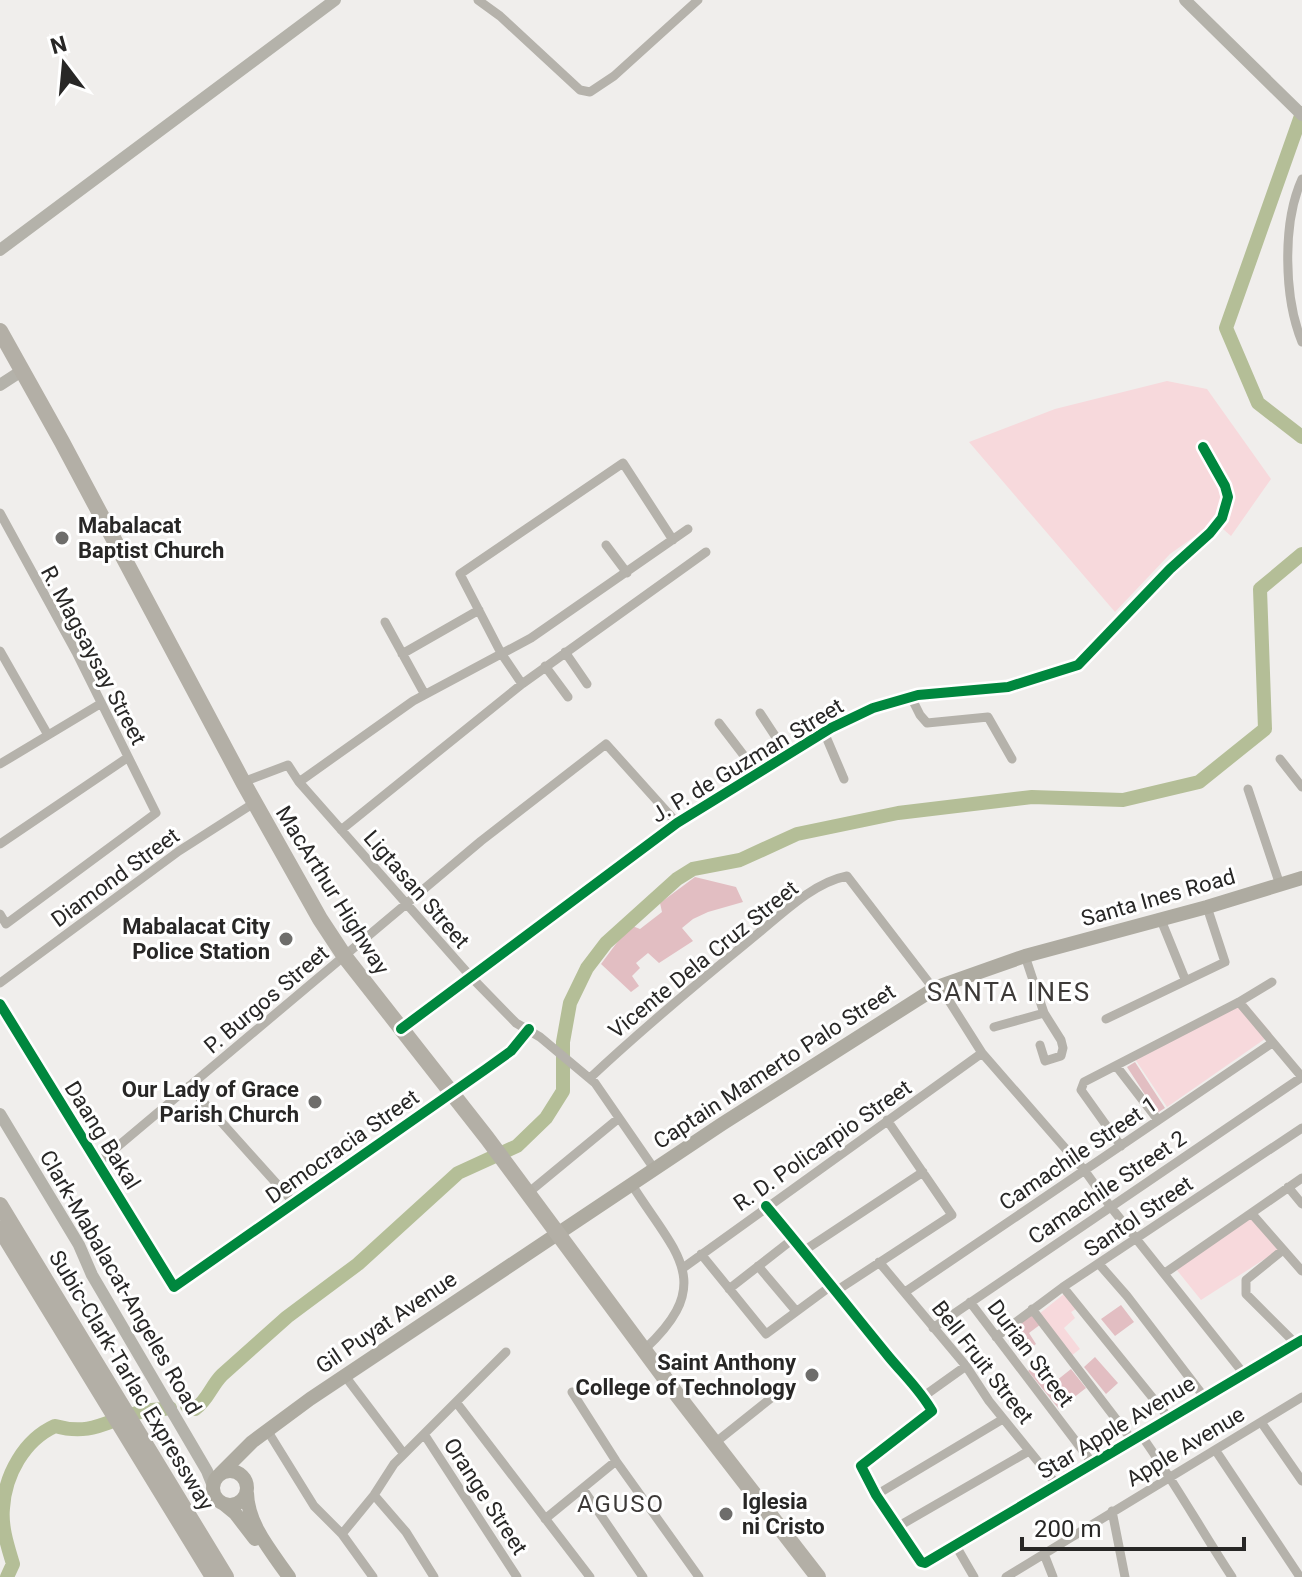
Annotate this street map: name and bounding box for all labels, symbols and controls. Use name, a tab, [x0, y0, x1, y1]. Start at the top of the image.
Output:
north arrow	[24, 24, 104, 104]
text: N	[48, 31, 70, 59]
place label: Mabalacat Baptist Church	[78, 513, 224, 563]
marker: Mabalacat Baptist Church	[53, 529, 71, 547]
street label: R. Magsaysay Street	[36, 562, 151, 749]
street label: J. P. de Guzman Street	[647, 693, 848, 828]
street label: MacArthur Highway	[271, 802, 395, 979]
street label: Diamond Street	[47, 823, 184, 932]
street label: Ligtasan Street	[359, 825, 475, 953]
street label: Santa Ines Road	[1078, 864, 1238, 931]
street label: Vicente Dela Cruz Street	[604, 875, 803, 1043]
place label: Mabalacat City Police Station	[122, 914, 271, 964]
marker: Mabalacat City Police Station	[277, 930, 295, 948]
street label: P. Burgos Street	[199, 940, 334, 1059]
district label: SANTA INES	[927, 977, 1091, 1007]
street label: Captain Mamerto Palo Street	[649, 979, 900, 1154]
street label: R. D. Policarpio Street	[729, 1075, 916, 1216]
street label: Daang Bakal	[60, 1077, 146, 1194]
place label: Our Lady of Grace Parish Church	[122, 1077, 299, 1127]
street label: Democracia Street	[261, 1084, 424, 1208]
street label: Camachile Street 1	[995, 1091, 1162, 1215]
marker: Our Lady of Grace Parish Church	[306, 1093, 324, 1111]
street label: Camachile Street 2	[1024, 1125, 1191, 1249]
street label: Clark-Mabalacat-Angeles Road	[35, 1146, 207, 1419]
street label: Santol Street	[1079, 1171, 1197, 1262]
street label: Subic-Clark-Tarlac Expressway	[44, 1246, 219, 1515]
street label: Gil Puyat Avenue	[311, 1266, 461, 1379]
street label: Durian Street	[982, 1295, 1079, 1412]
street label: Bell Fruit Street	[927, 1296, 1038, 1429]
place label: Saint Anthony College of Technology	[576, 1350, 797, 1400]
marker: Saint Anthony College of Technology	[803, 1366, 821, 1384]
street label: Star Apple Avenue	[1033, 1370, 1199, 1484]
street label: Apple Avenue	[1121, 1400, 1249, 1492]
street label: Orange Street	[439, 1433, 532, 1559]
place label: Iglesia ni Cristo	[742, 1489, 825, 1539]
district label: AGUSO	[577, 1490, 665, 1518]
scale bar	[1022, 1501, 1244, 1551]
marker: Iglesia ni Cristo	[717, 1505, 735, 1523]
text: 200 m	[1034, 1515, 1101, 1543]

